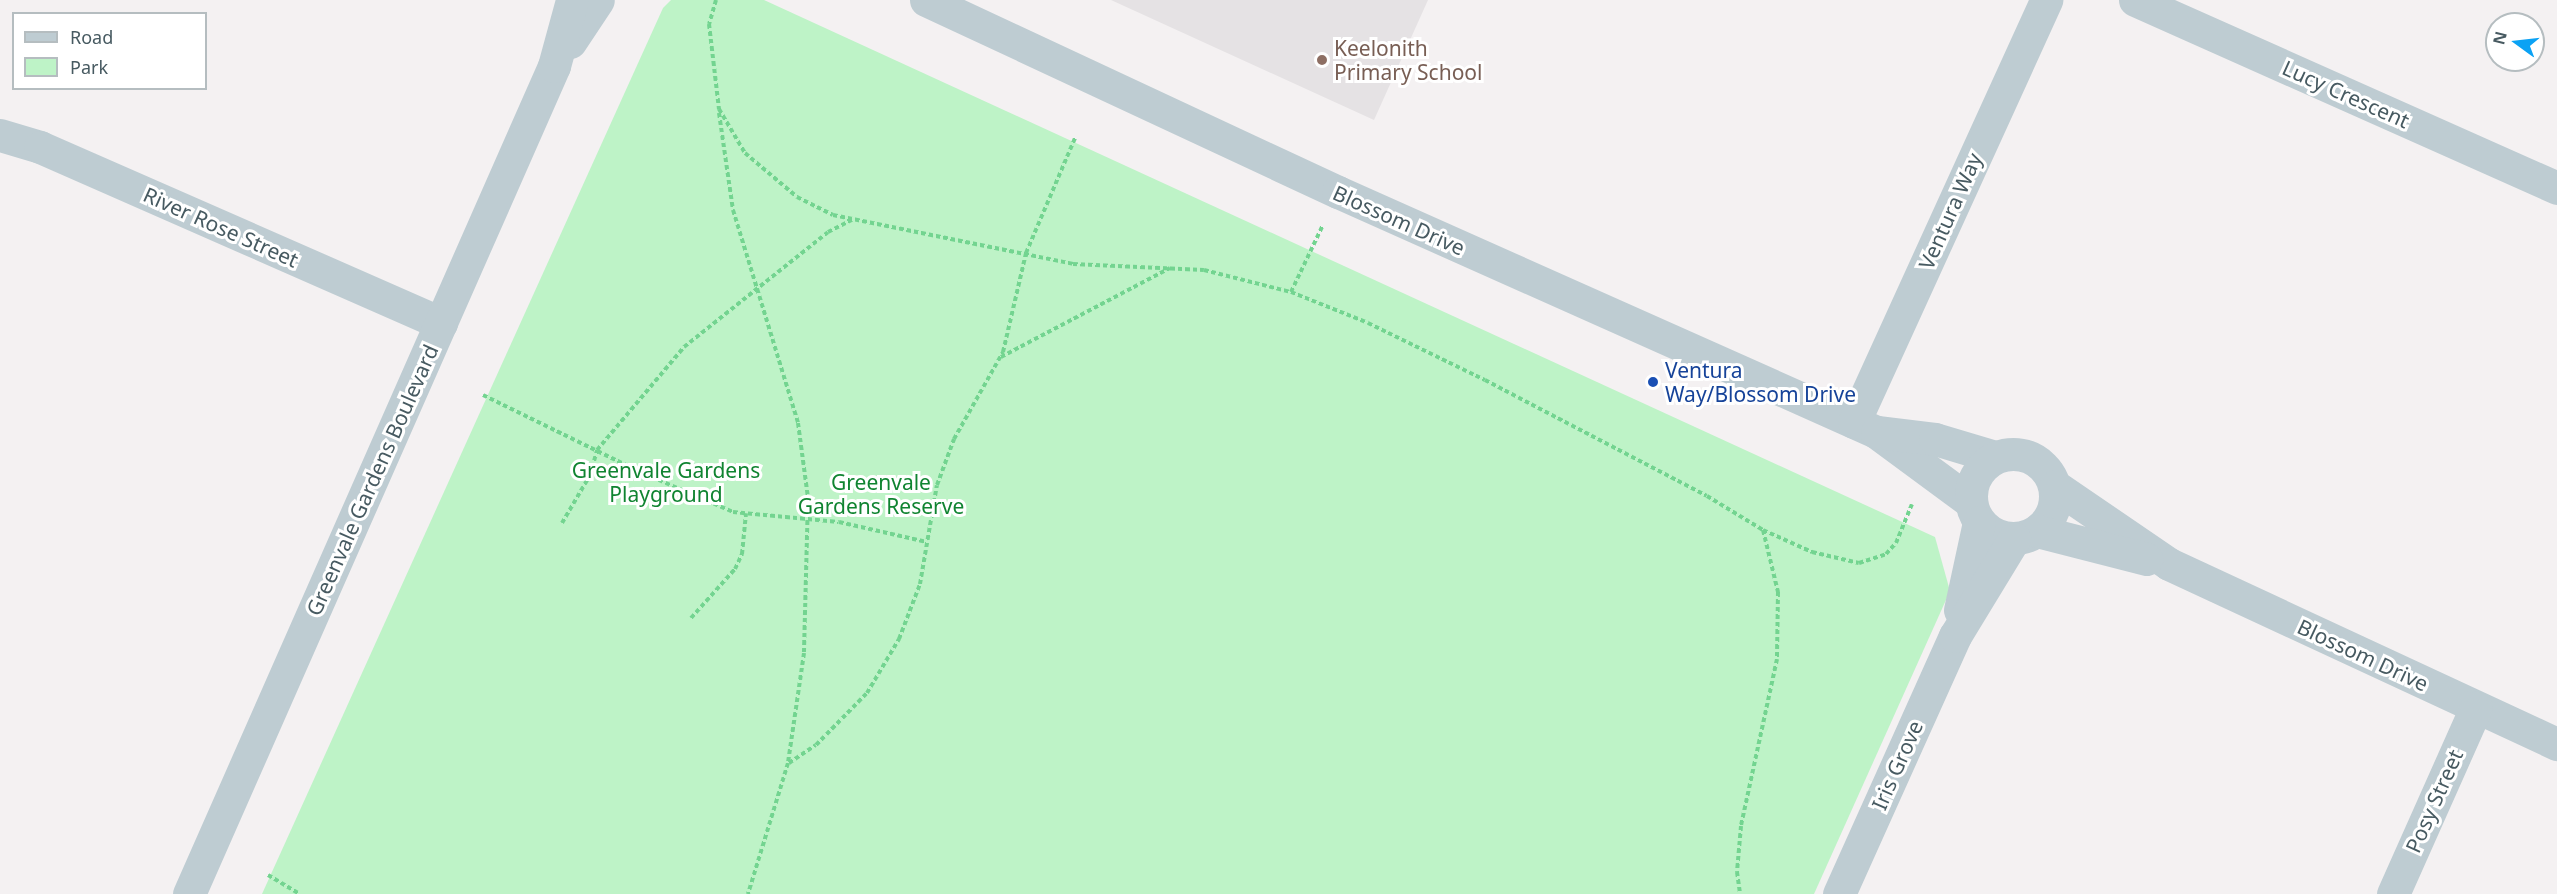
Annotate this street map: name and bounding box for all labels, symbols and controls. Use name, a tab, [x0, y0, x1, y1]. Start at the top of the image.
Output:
legend	[12, 12, 207, 90]
north arrow	[2485, 12, 2545, 72]
text: Road	[70, 25, 113, 49]
text: N	[2487, 29, 2512, 47]
place label: Keelonith Primary School	[1334, 35, 1482, 85]
marker: Keelonith Primary School	[1315, 53, 1329, 67]
text: Park	[70, 55, 108, 79]
street label: Lucy Crescent	[2279, 55, 2413, 133]
street label: Ventura Way	[1913, 149, 1987, 273]
street label: Blossom Drive	[1329, 180, 1469, 260]
street label: River Rose Street	[140, 182, 302, 272]
street label: Greenvale Gardens Boulevard	[301, 341, 443, 619]
place label: Ventura Way/Blossom Drive	[1665, 357, 1856, 407]
marker: Ventura Way/Blossom Drive	[1646, 375, 1660, 389]
park label: Greenvale Gardens Playground	[572, 457, 760, 507]
park label: Greenvale Gardens Reserve	[798, 469, 964, 519]
street label: Blossom Drive	[2293, 614, 2433, 696]
street label: Iris Grove	[1866, 716, 1928, 814]
street label: Posy Street	[2400, 746, 2468, 856]

